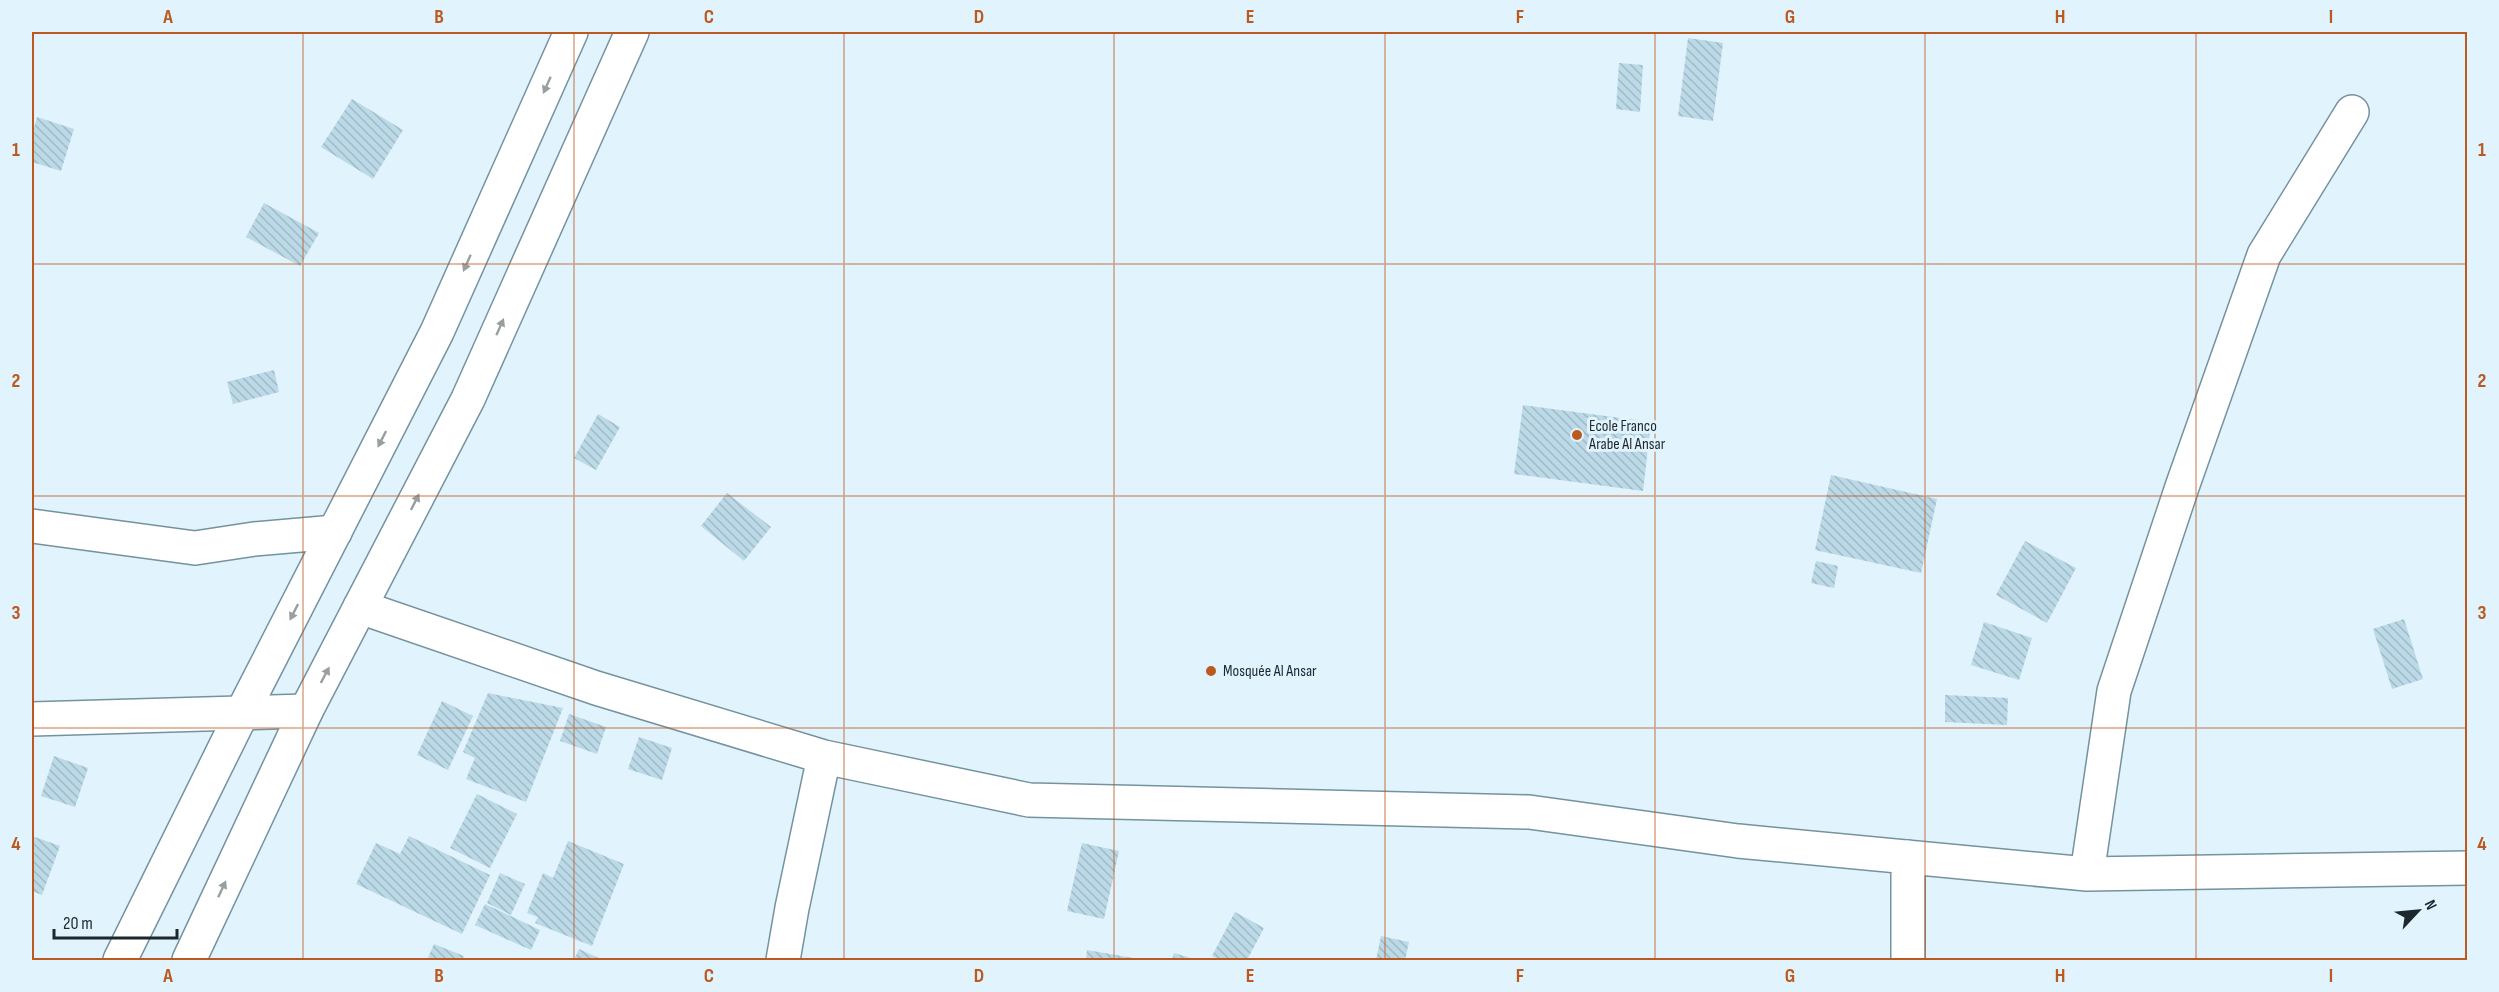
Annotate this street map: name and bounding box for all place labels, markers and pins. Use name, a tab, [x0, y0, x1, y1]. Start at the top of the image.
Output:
place label: Ecole Franco Arabe Al Ansar	[1588, 417, 1666, 454]
marker: Ecole Franco Arabe Al Ansar	[1570, 428, 1584, 442]
place label: Mosquée Al Ansar	[1223, 662, 1317, 681]
marker: Mosquée Al Ansar	[1204, 664, 1218, 678]

